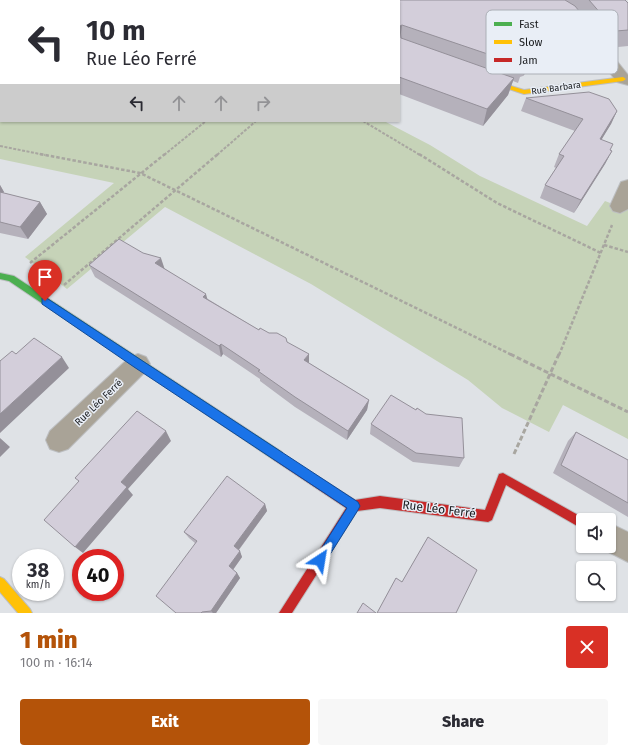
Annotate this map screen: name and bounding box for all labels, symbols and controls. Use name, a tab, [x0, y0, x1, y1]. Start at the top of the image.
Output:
legend	[486, 10, 618, 74]
text: 10 m	[86, 14, 146, 47]
icon: left	[20, 16, 72, 68]
text: Fast	[519, 18, 539, 31]
text: Slow	[519, 36, 543, 49]
text: Rue Léo Ferré	[86, 48, 197, 70]
text: Jam	[519, 54, 538, 67]
street label: Rue Barbara	[531, 80, 582, 96]
icon: left	[126, 92, 148, 114]
icon: ahead	[168, 92, 190, 114]
icon: ahead	[210, 92, 232, 114]
icon: right	[252, 92, 274, 114]
pin	[28, 260, 62, 301]
icon: arrive	[34, 266, 56, 288]
street label: Rue Léo Ferré	[72, 377, 125, 428]
street label: Rue Léo Ferré	[402, 498, 476, 520]
map controls	[576, 513, 616, 601]
button: sound	[576, 513, 616, 553]
position arrow	[299, 539, 341, 581]
speed limit sign: 40	[72, 549, 124, 601]
text: 38	[27, 558, 49, 582]
button: search	[576, 561, 616, 601]
text: km/h	[26, 579, 50, 591]
text: 1 min	[20, 626, 78, 654]
button: close	[566, 626, 608, 668]
text: 100 m · 16:14	[20, 655, 92, 670]
button: Exit	[20, 699, 310, 745]
button: Share	[318, 699, 608, 745]

